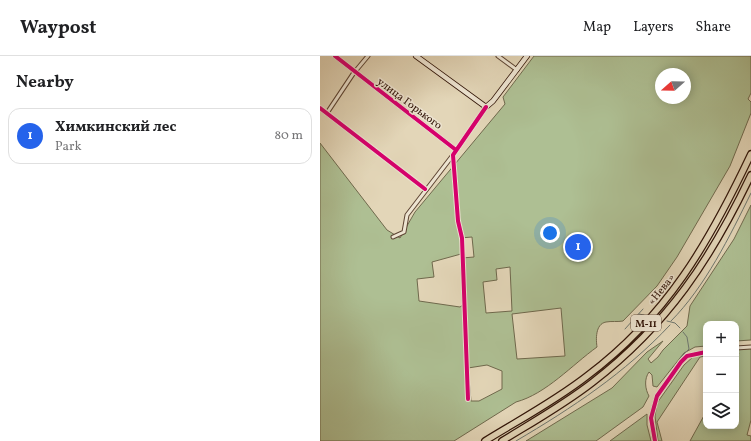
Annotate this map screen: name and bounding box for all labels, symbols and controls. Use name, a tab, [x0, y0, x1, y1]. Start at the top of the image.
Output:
text: Waypost	[20, 15, 96, 41]
text: Map	[583, 18, 611, 37]
text: Layers	[633, 18, 673, 37]
text: Share	[695, 18, 731, 37]
north arrow	[655, 68, 691, 104]
text: Nearby	[16, 71, 74, 94]
street label: улица Горького	[374, 75, 445, 134]
text: Химкинский лес	[55, 117, 176, 138]
text: 1	[27, 127, 33, 145]
text: 80 m	[274, 127, 303, 145]
text: Park	[55, 138, 82, 156]
your location	[540, 223, 560, 243]
pin: 1	[565, 232, 591, 262]
street label: «Нева»	[645, 271, 679, 309]
road number: М-11	[631, 315, 661, 331]
map controls	[703, 321, 739, 429]
button: +	[703, 321, 739, 357]
button: −	[703, 357, 739, 393]
button: layers	[703, 393, 739, 429]

